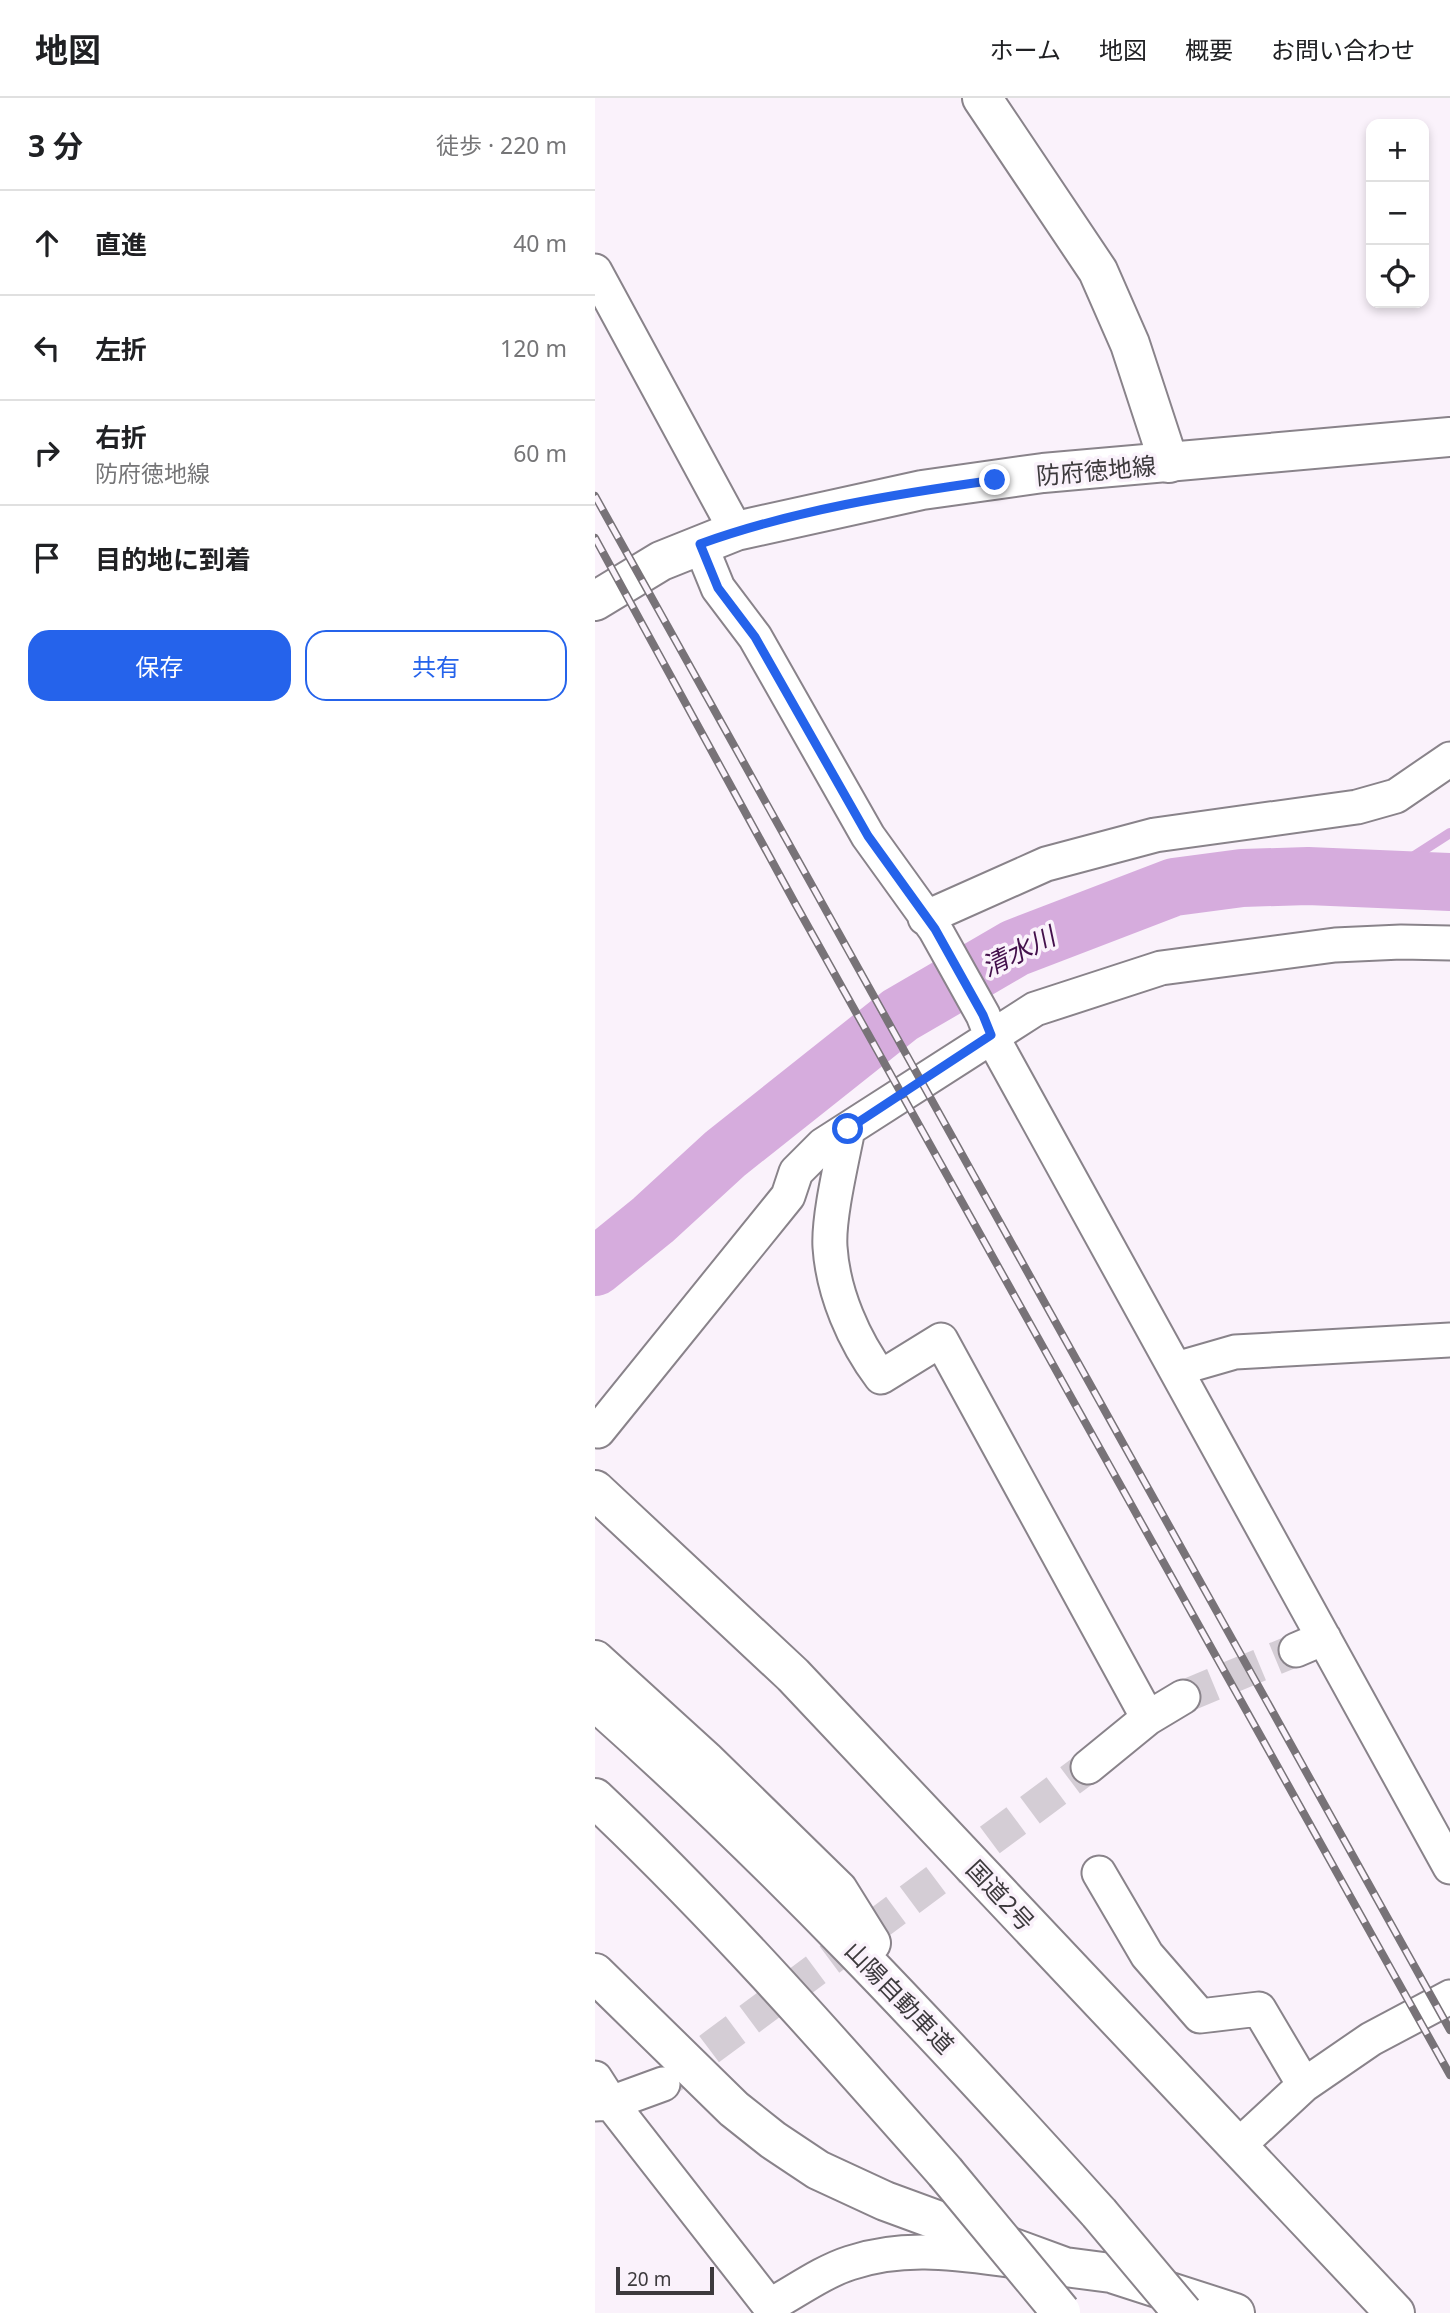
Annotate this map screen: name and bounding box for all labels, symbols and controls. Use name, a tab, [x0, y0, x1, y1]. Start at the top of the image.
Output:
text: 地図	[35, 27, 101, 72]
text: ホーム	[990, 33, 1061, 66]
text: 地図	[1099, 33, 1147, 66]
text: 概要	[1185, 33, 1233, 66]
text: お問い合わせ	[1271, 33, 1415, 66]
map controls	[1366, 119, 1429, 308]
button: +	[1366, 119, 1429, 182]
text: 3 分	[28, 125, 83, 166]
text: 徒歩 · 220 m	[436, 129, 567, 161]
button: −	[1366, 182, 1429, 245]
icon: ahead	[28, 224, 66, 262]
text: 直進	[95, 226, 147, 262]
text: 40 m	[513, 227, 567, 259]
button: locate	[1366, 245, 1429, 308]
icon: left	[28, 329, 66, 367]
text: 左折	[95, 331, 147, 367]
text: 120 m	[500, 332, 567, 364]
text: 右折	[95, 419, 147, 455]
icon: right	[28, 434, 66, 472]
text: 60 m	[513, 437, 567, 469]
street label: 防府徳地線	[1035, 448, 1157, 492]
text: 防府徳地線	[95, 457, 210, 489]
route end	[979, 464, 1010, 495]
icon: arrive	[28, 539, 66, 577]
text: 目的地に到着	[95, 541, 251, 577]
button: 保存	[28, 630, 291, 701]
button: 共有	[305, 630, 567, 701]
water label: 清水川	[975, 916, 1064, 984]
route start	[832, 1113, 863, 1144]
street label: 国道2号	[960, 1852, 1042, 1938]
street label: 山陽自動車道	[838, 1934, 962, 2060]
scale bar	[616, 2264, 714, 2296]
text: 20 m	[627, 2266, 671, 2292]

